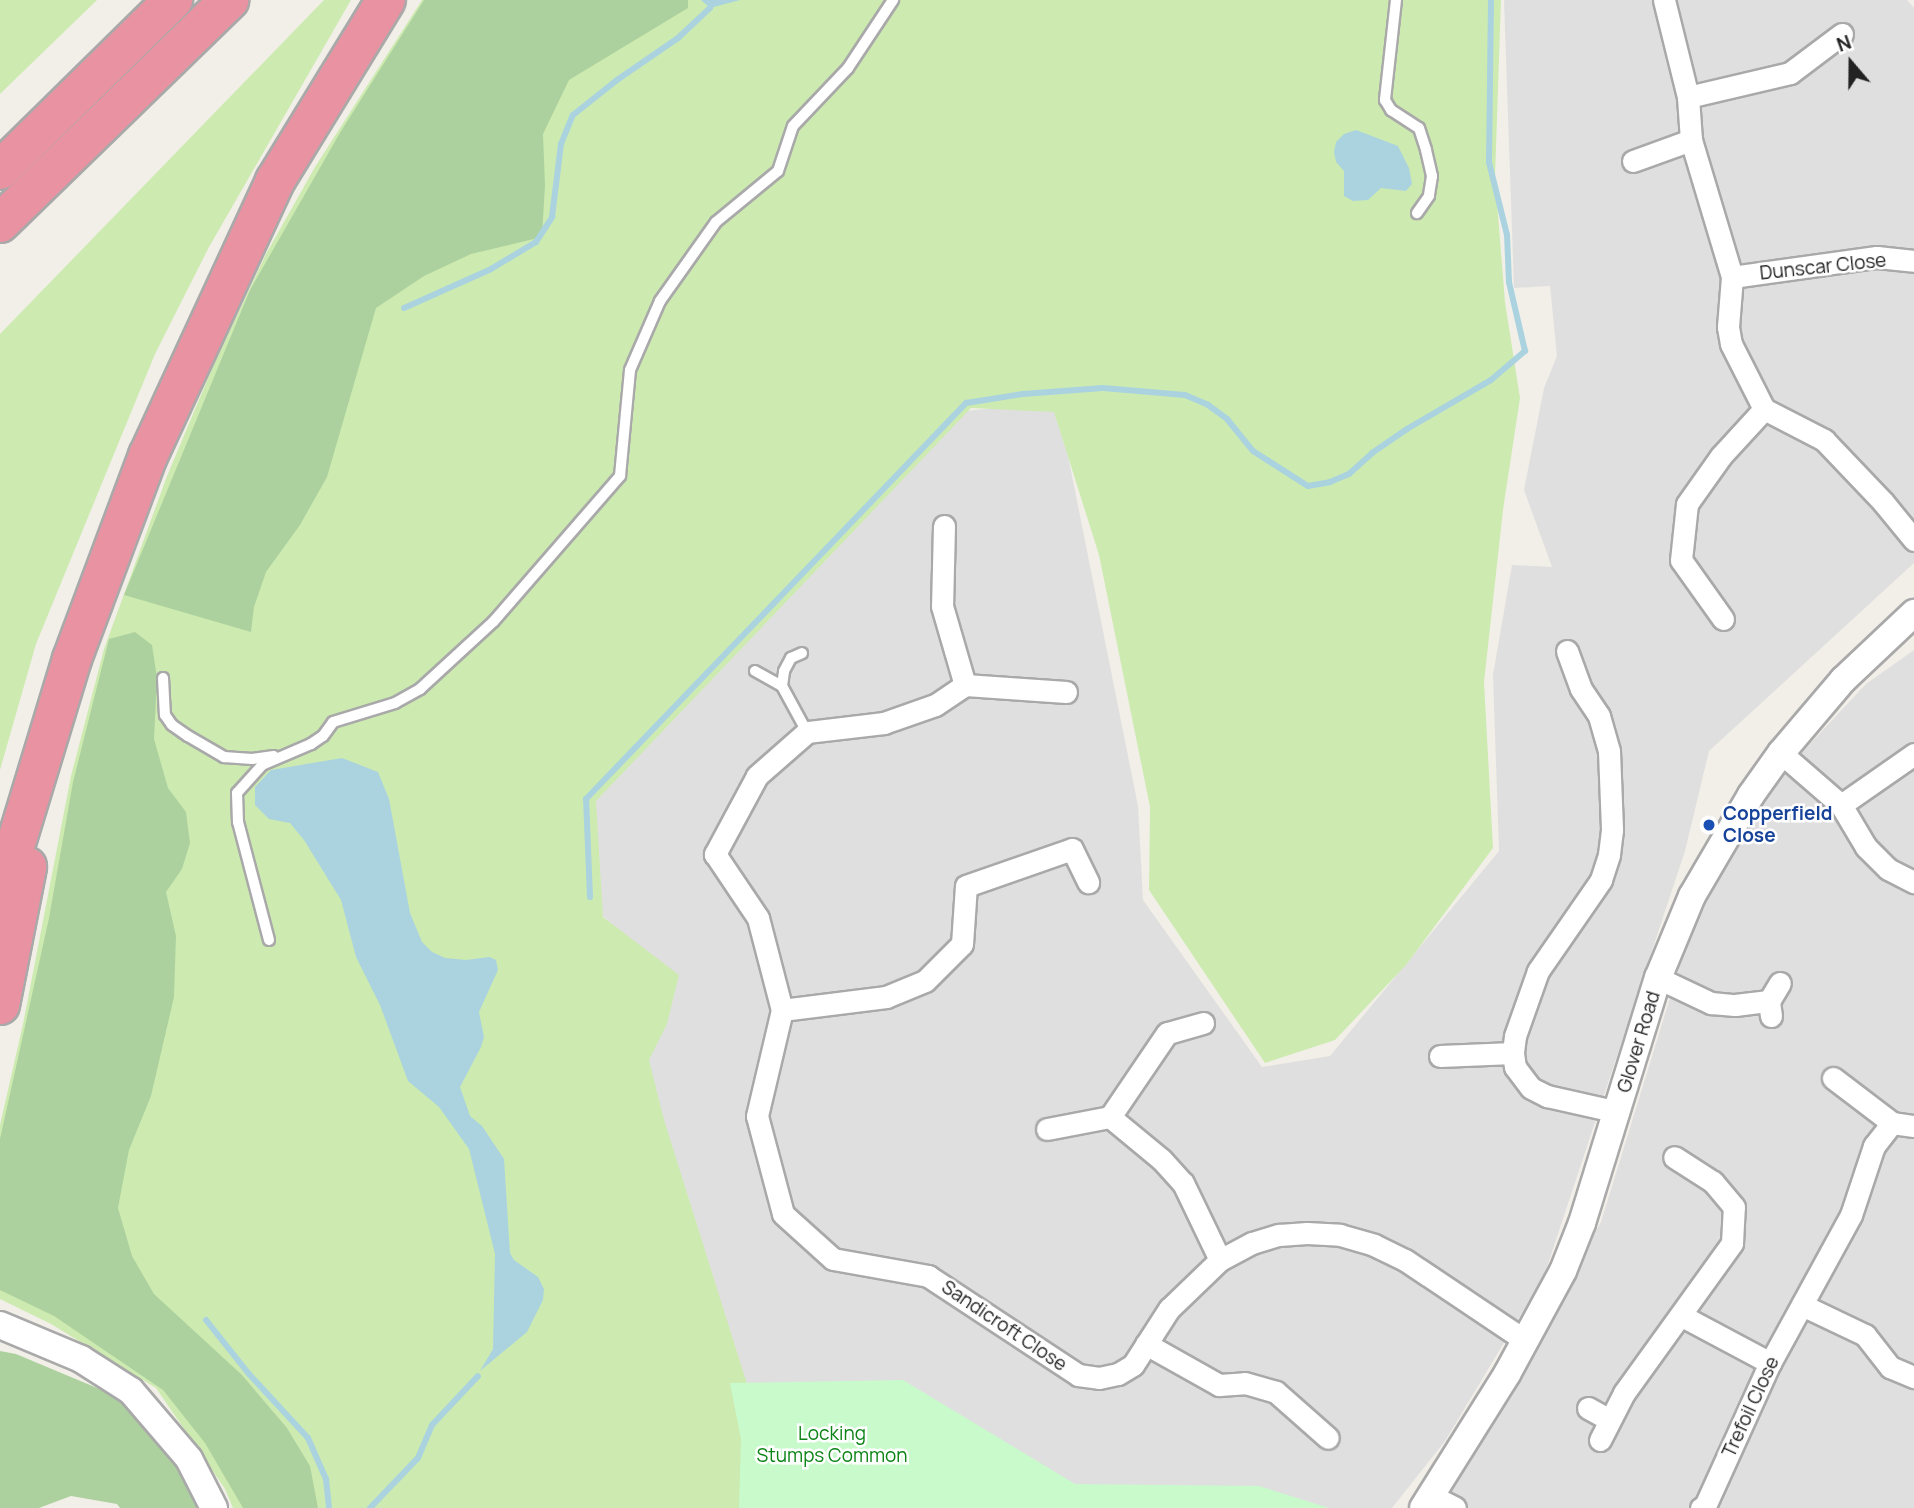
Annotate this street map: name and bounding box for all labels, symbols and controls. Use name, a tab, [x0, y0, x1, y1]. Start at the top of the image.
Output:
north arrow	[1816, 28, 1886, 98]
text: N	[1833, 29, 1855, 58]
street label: Dunscar Close	[1759, 249, 1887, 285]
place label: Copperfield Close	[1723, 803, 1832, 847]
marker: Copperfield Close	[1701, 817, 1717, 833]
street label: Glover Road	[1613, 989, 1665, 1095]
street label: Sandicroft Close	[937, 1276, 1071, 1376]
street label: Trefoil Close	[1718, 1353, 1784, 1461]
park label: Locking Stumps Common	[756, 1423, 908, 1467]

